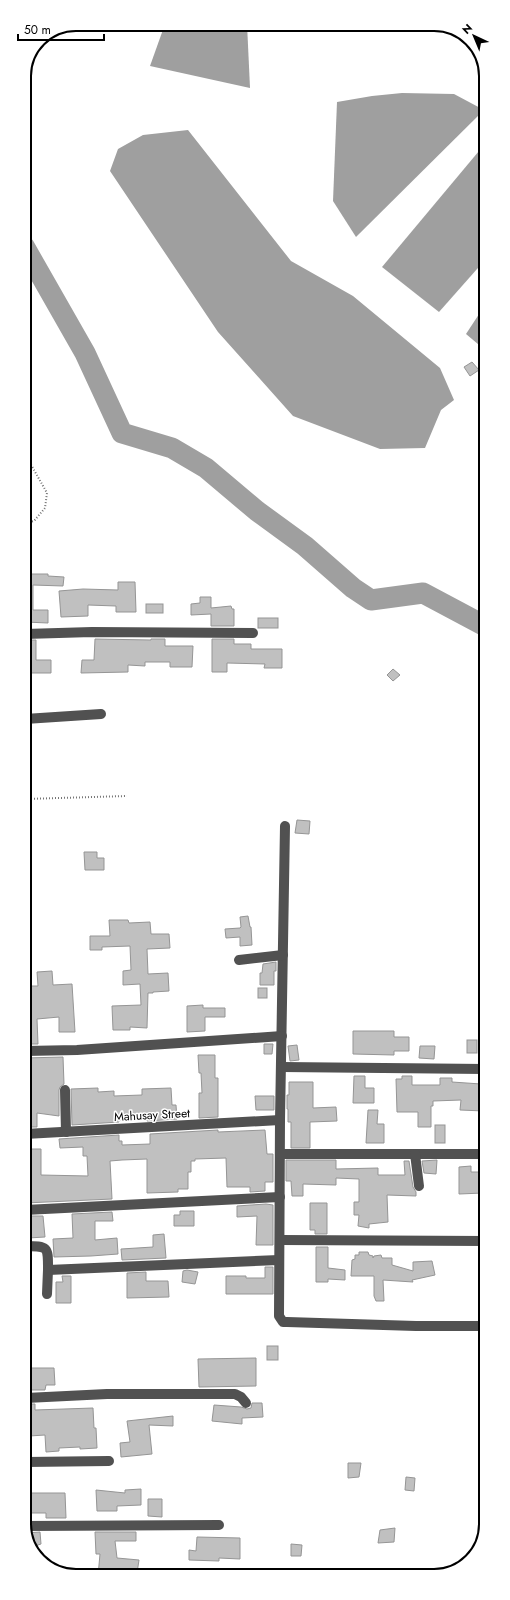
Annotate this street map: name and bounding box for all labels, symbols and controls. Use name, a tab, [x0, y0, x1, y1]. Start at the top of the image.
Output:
scale bar	[18, 16, 104, 42]
north arrow	[454, 16, 494, 56]
text: N	[458, 20, 476, 38]
text: 50 m	[24, 21, 51, 39]
street label: Mahusay Street	[114, 1104, 191, 1126]

